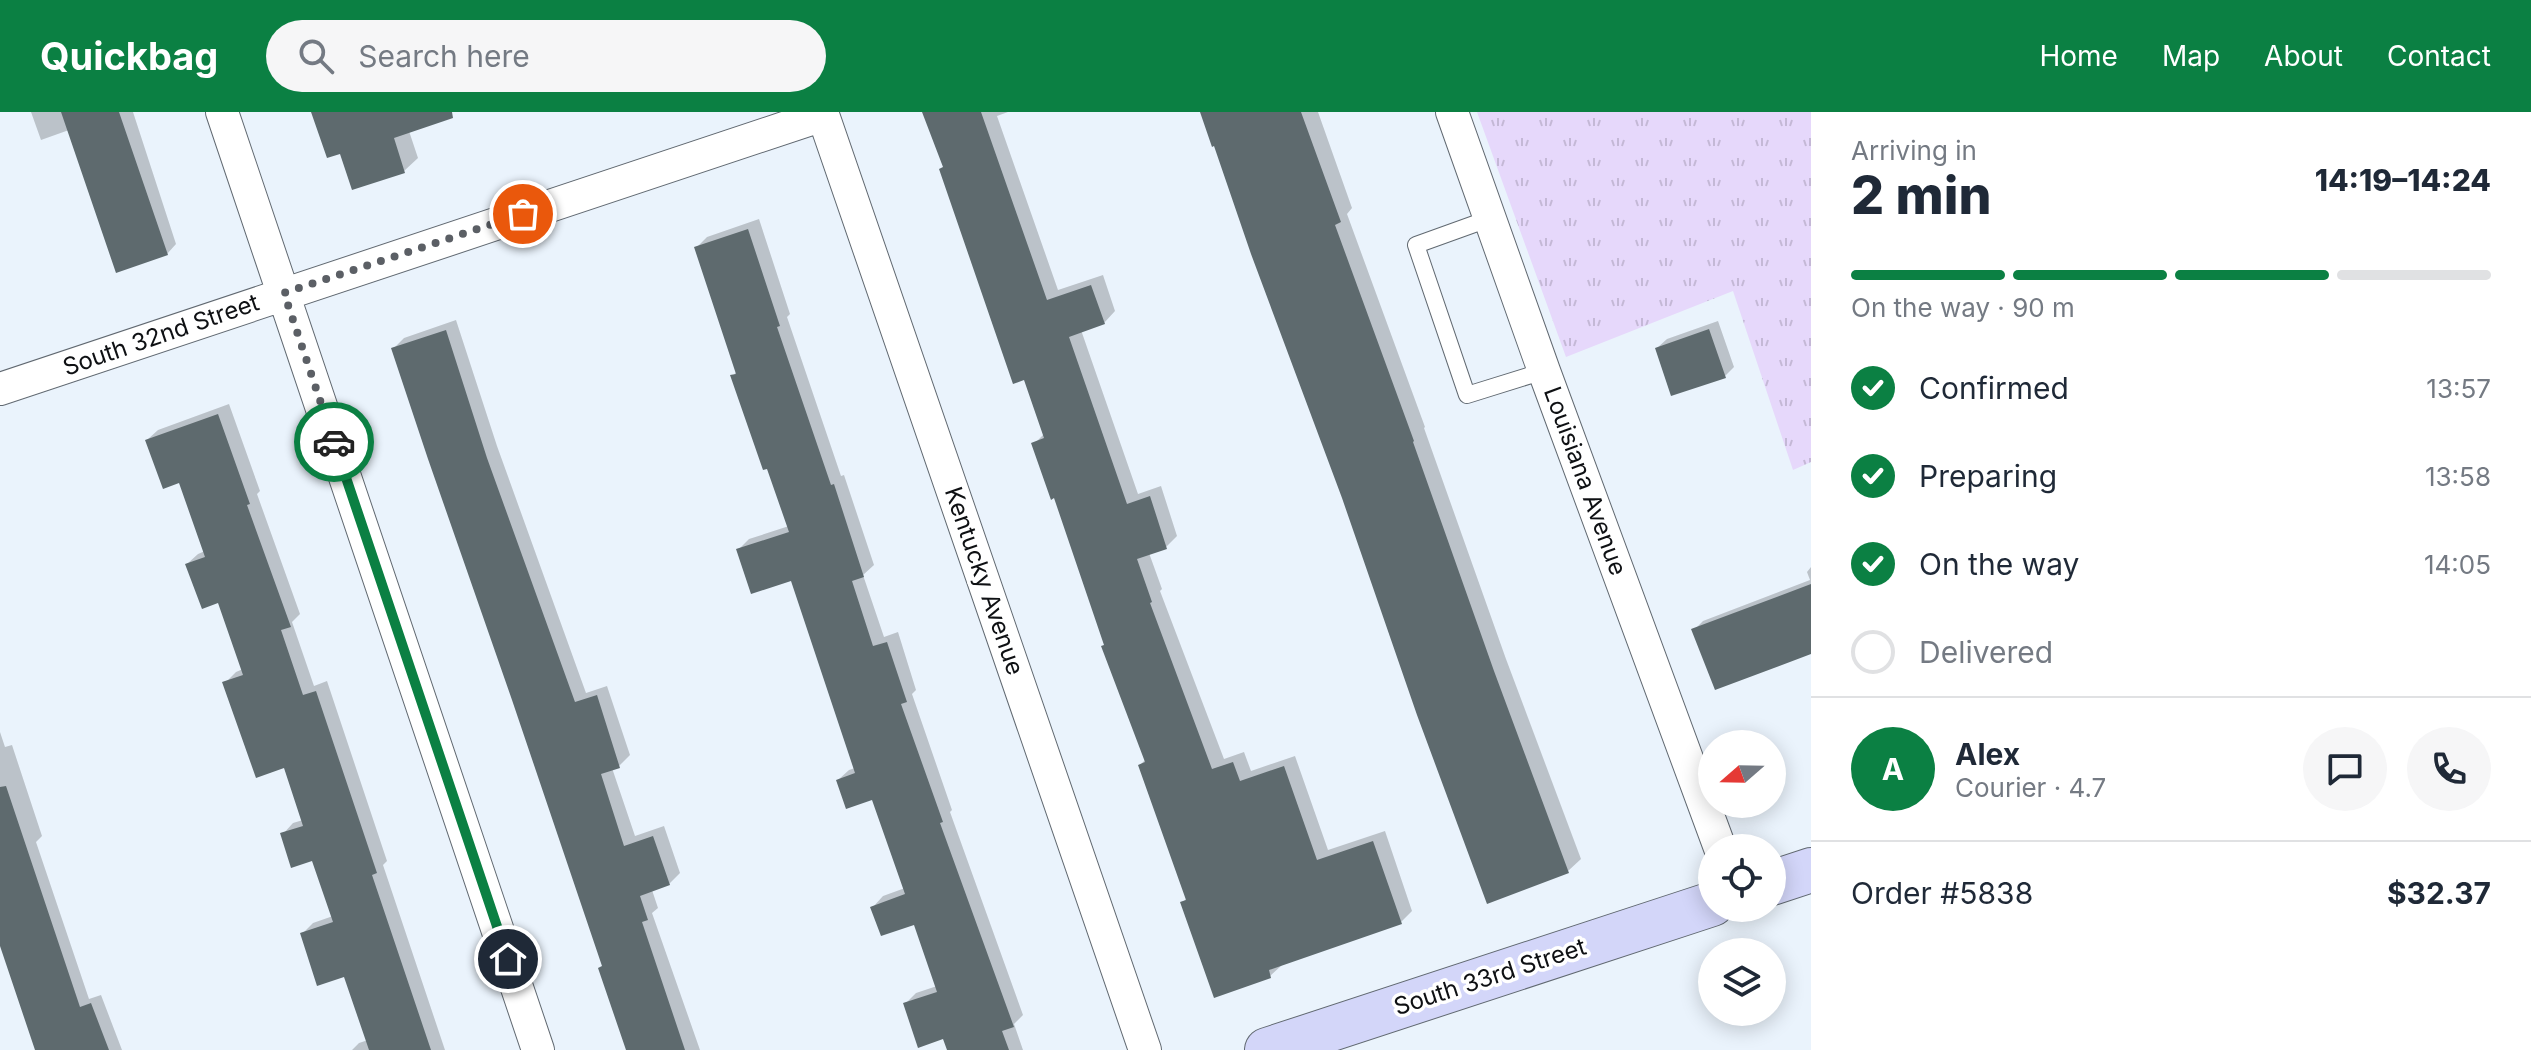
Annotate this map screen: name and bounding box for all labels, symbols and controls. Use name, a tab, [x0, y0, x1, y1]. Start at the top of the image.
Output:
search box	[266, 20, 826, 92]
text: Quickbag	[40, 33, 218, 79]
icon: search	[294, 34, 338, 78]
text: Search here	[358, 38, 530, 74]
text: Home	[2039, 39, 2118, 73]
text: Map	[2162, 39, 2220, 73]
text: About	[2264, 39, 2343, 73]
text: Contact	[2387, 39, 2491, 73]
text: Arriving in	[1851, 135, 1977, 166]
text: 14:19–14:24	[2315, 162, 2491, 198]
text: 2 min	[1851, 164, 1992, 227]
pin	[489, 180, 557, 248]
icon: bag	[501, 192, 545, 236]
street label: South 32nd Street	[59, 287, 263, 382]
text: On the way · 90 m	[1851, 292, 2075, 323]
icon: check	[1851, 366, 1895, 410]
text: Confirmed	[1919, 370, 2069, 406]
text: 13:57	[2426, 373, 2491, 404]
street label: Louisiana Avenue	[1538, 383, 1633, 579]
courier	[294, 402, 374, 482]
icon: car	[312, 420, 356, 464]
icon: check	[1851, 454, 1895, 498]
text: Preparing	[1919, 458, 2057, 494]
text: 13:58	[2425, 461, 2491, 492]
street label: Kentucky Avenue	[939, 483, 1030, 679]
icon: check	[1851, 542, 1895, 586]
text: On the way	[1919, 546, 2079, 582]
text: 14:05	[2424, 549, 2491, 580]
text: Delivered	[1919, 634, 2053, 670]
button: chat	[2303, 727, 2387, 811]
button: phone	[2407, 727, 2491, 811]
north arrow	[1698, 730, 1786, 818]
map controls	[1698, 730, 1786, 1026]
text: Alex	[1955, 736, 2020, 772]
text: A	[1882, 751, 1904, 787]
text: Courier · 4.7	[1955, 772, 2106, 803]
button: locate	[1698, 834, 1786, 922]
text: Order #5838	[1851, 875, 2033, 911]
text: $32.37	[2387, 875, 2491, 911]
pin	[474, 925, 542, 993]
street label: South 33rd Street	[1390, 932, 1590, 1021]
icon: home	[486, 937, 530, 981]
button: layers	[1698, 938, 1786, 1026]

